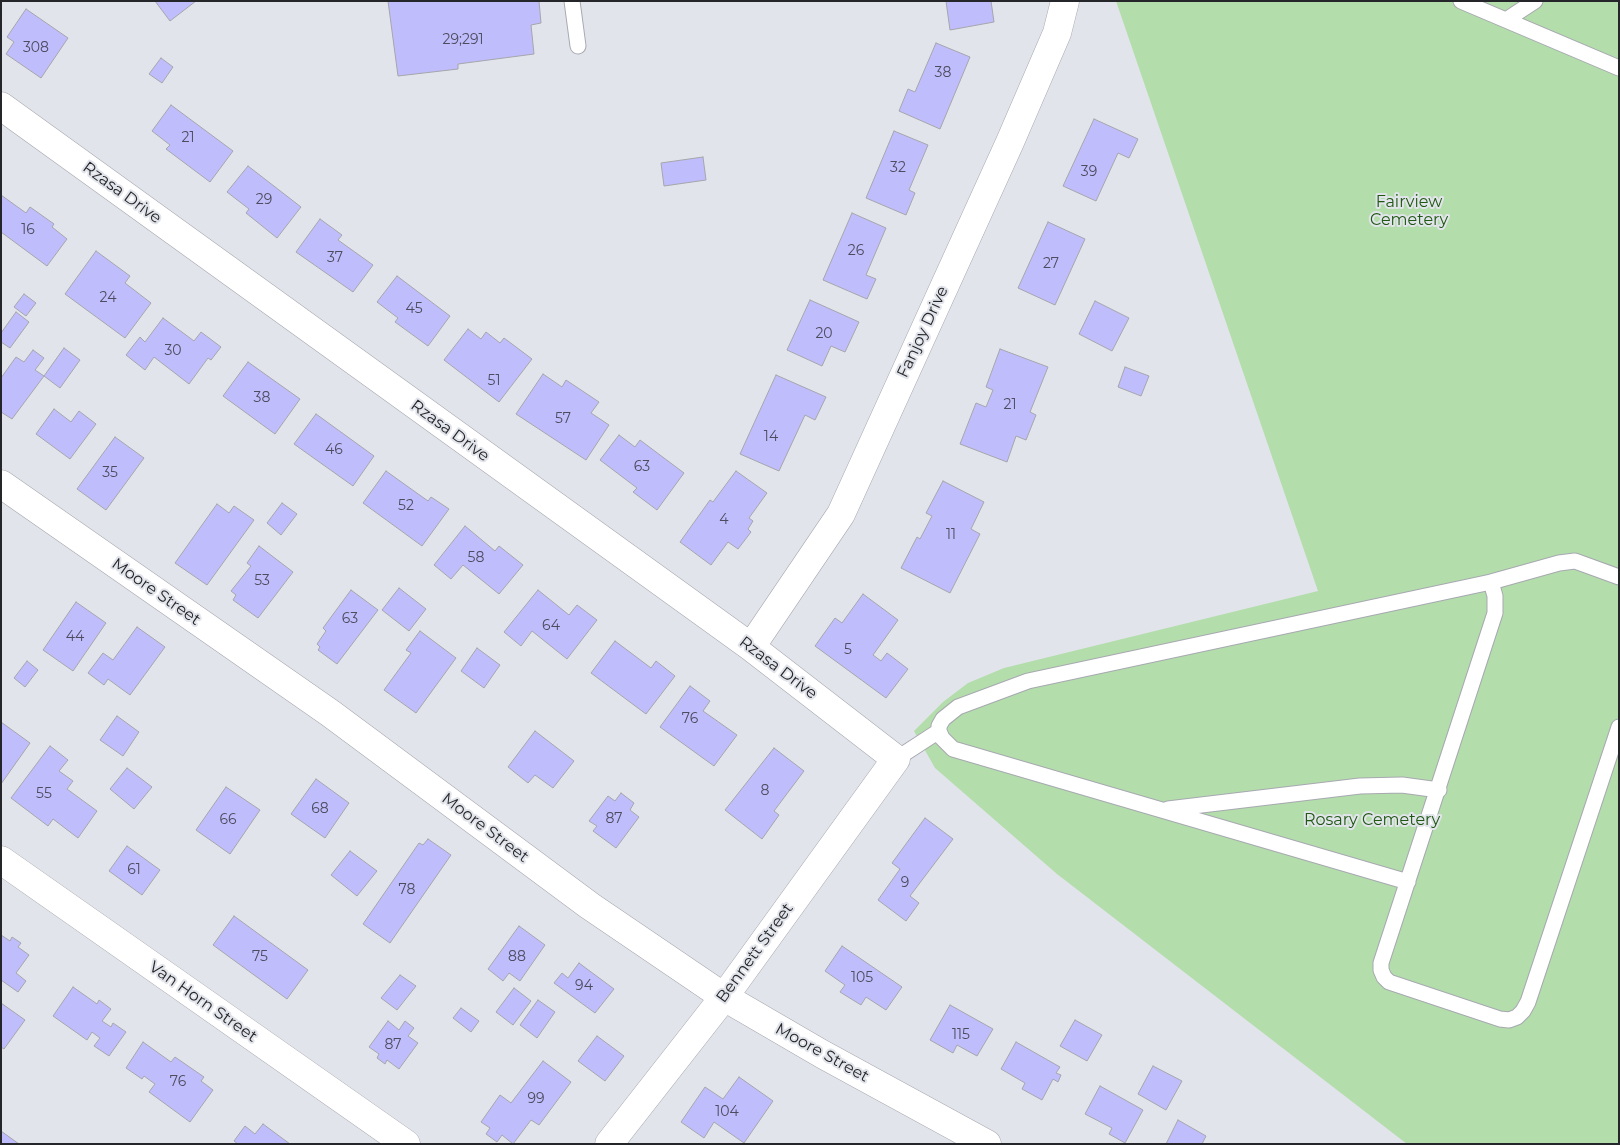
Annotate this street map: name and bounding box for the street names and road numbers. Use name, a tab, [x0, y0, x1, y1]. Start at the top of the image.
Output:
street label: Rzasa Drive	[79, 158, 165, 228]
street label: Fanjoy Drive	[893, 283, 953, 381]
street label: Rzasa Drive	[407, 396, 493, 466]
street label: Moore Street	[108, 554, 204, 630]
street label: Rzasa Drive	[735, 632, 821, 704]
street label: Moore Street	[438, 789, 532, 867]
street label: Bennett Street	[712, 899, 798, 1007]
street label: Van Horn Street	[145, 958, 261, 1046]
street label: Moore Street	[772, 1019, 872, 1087]

